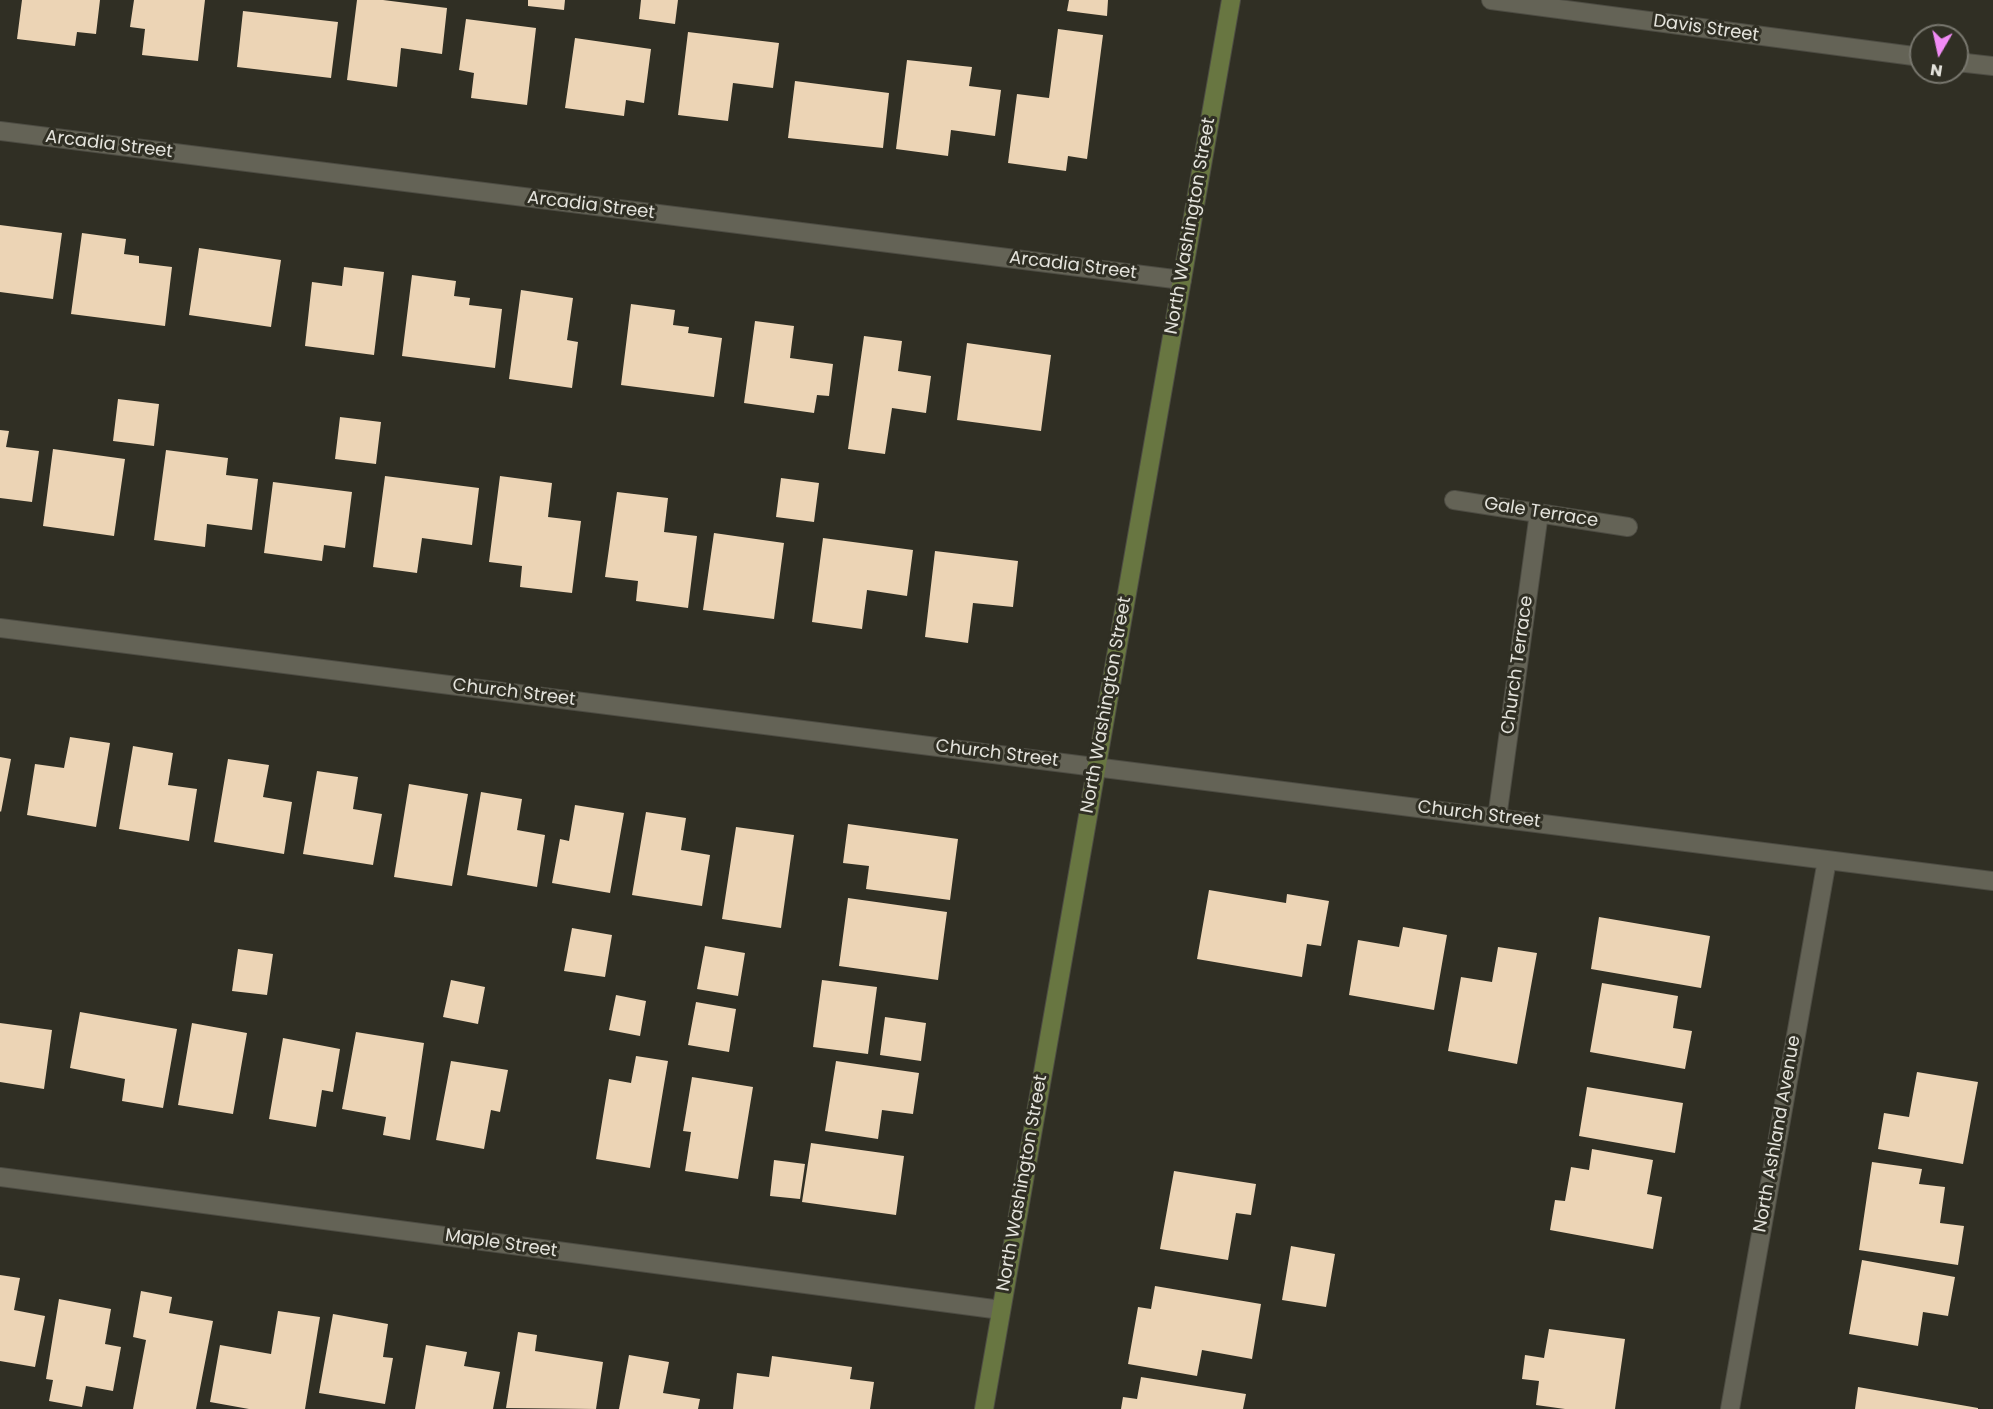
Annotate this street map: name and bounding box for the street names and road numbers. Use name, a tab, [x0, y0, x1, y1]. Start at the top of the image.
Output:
street label: Davis Street	[1652, 11, 1760, 47]
street label: North Washington Street	[1161, 116, 1221, 336]
street label: Arcadia Street	[44, 126, 174, 164]
street label: Arcadia Street	[526, 187, 656, 225]
street label: Arcadia Street	[1008, 247, 1138, 285]
street label: Gale Terrace	[1482, 493, 1600, 533]
street label: Church Terrace	[1498, 594, 1538, 736]
street label: North Washington Street	[1077, 595, 1137, 815]
street label: Church Street	[451, 675, 577, 711]
street label: Church Street	[934, 736, 1060, 772]
street label: Church Street	[1416, 797, 1542, 833]
street label: North Ashland Avenue	[1750, 1034, 1806, 1234]
street label: North Washington Street	[993, 1073, 1053, 1293]
street label: Maple Street	[444, 1225, 558, 1263]

